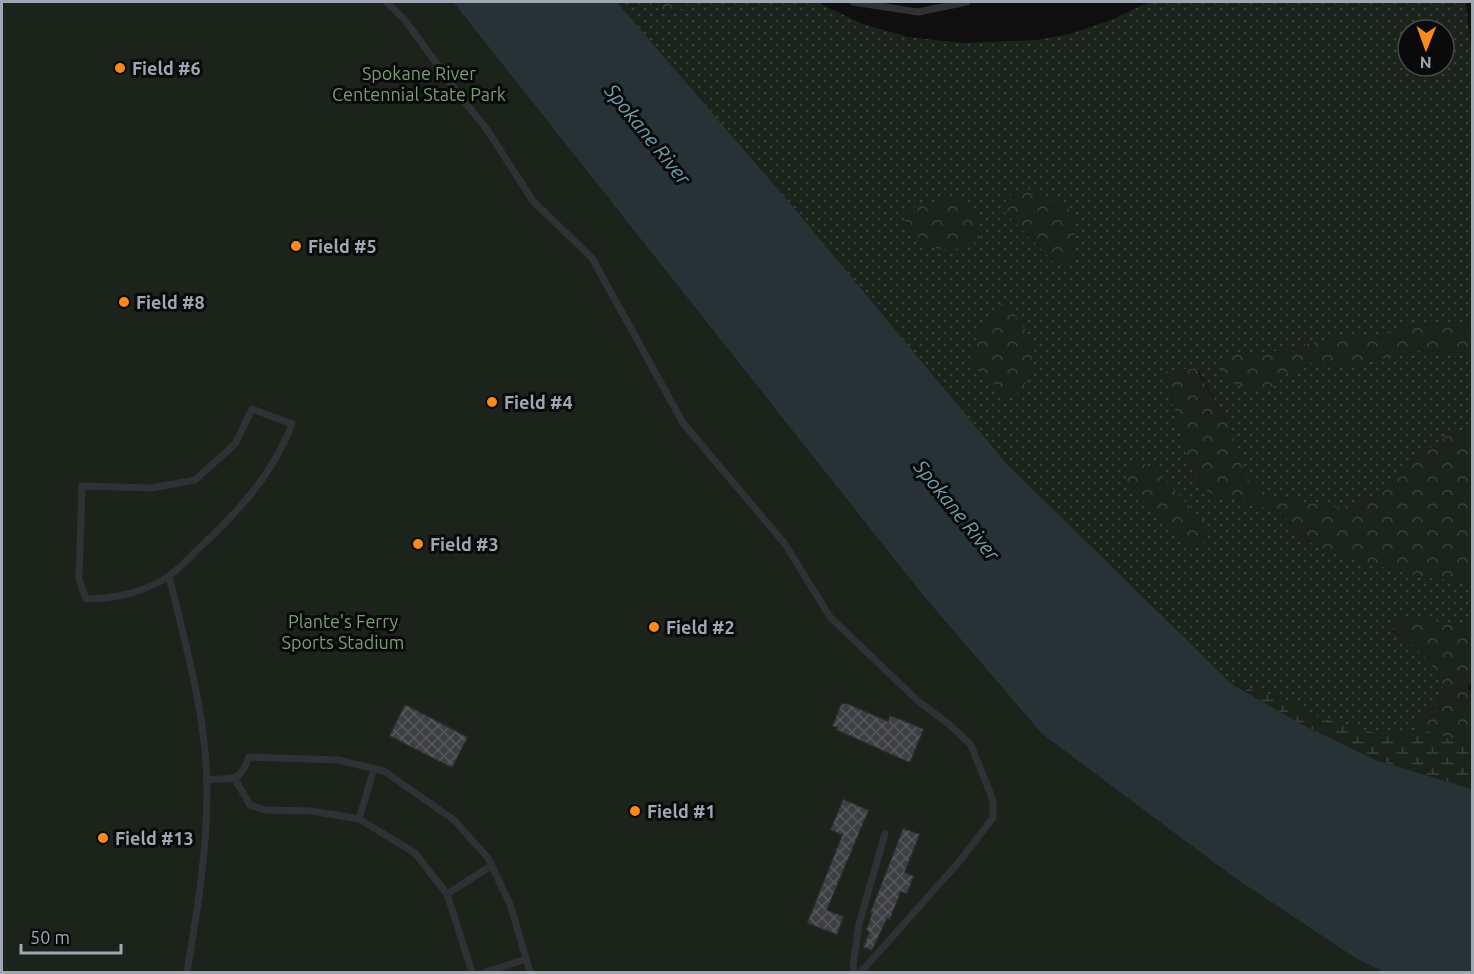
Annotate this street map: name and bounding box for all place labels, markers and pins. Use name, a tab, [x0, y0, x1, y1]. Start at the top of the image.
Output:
place label: Field #6	[132, 58, 201, 78]
marker: Field #6	[113, 61, 127, 75]
place label: Field #5	[308, 236, 377, 256]
marker: Field #5	[289, 239, 303, 253]
place label: Field #8	[136, 292, 205, 312]
marker: Field #8	[117, 295, 131, 309]
place label: Field #4	[504, 392, 573, 412]
marker: Field #4	[485, 395, 499, 409]
place label: Field #3	[430, 534, 499, 554]
marker: Field #3	[411, 537, 425, 551]
place label: Field #2	[666, 617, 735, 637]
marker: Field #2	[647, 620, 661, 634]
place label: Field #1	[647, 801, 716, 821]
marker: Field #1	[628, 804, 642, 818]
place label: Field #13	[115, 828, 194, 848]
marker: Field #13	[96, 831, 110, 845]

